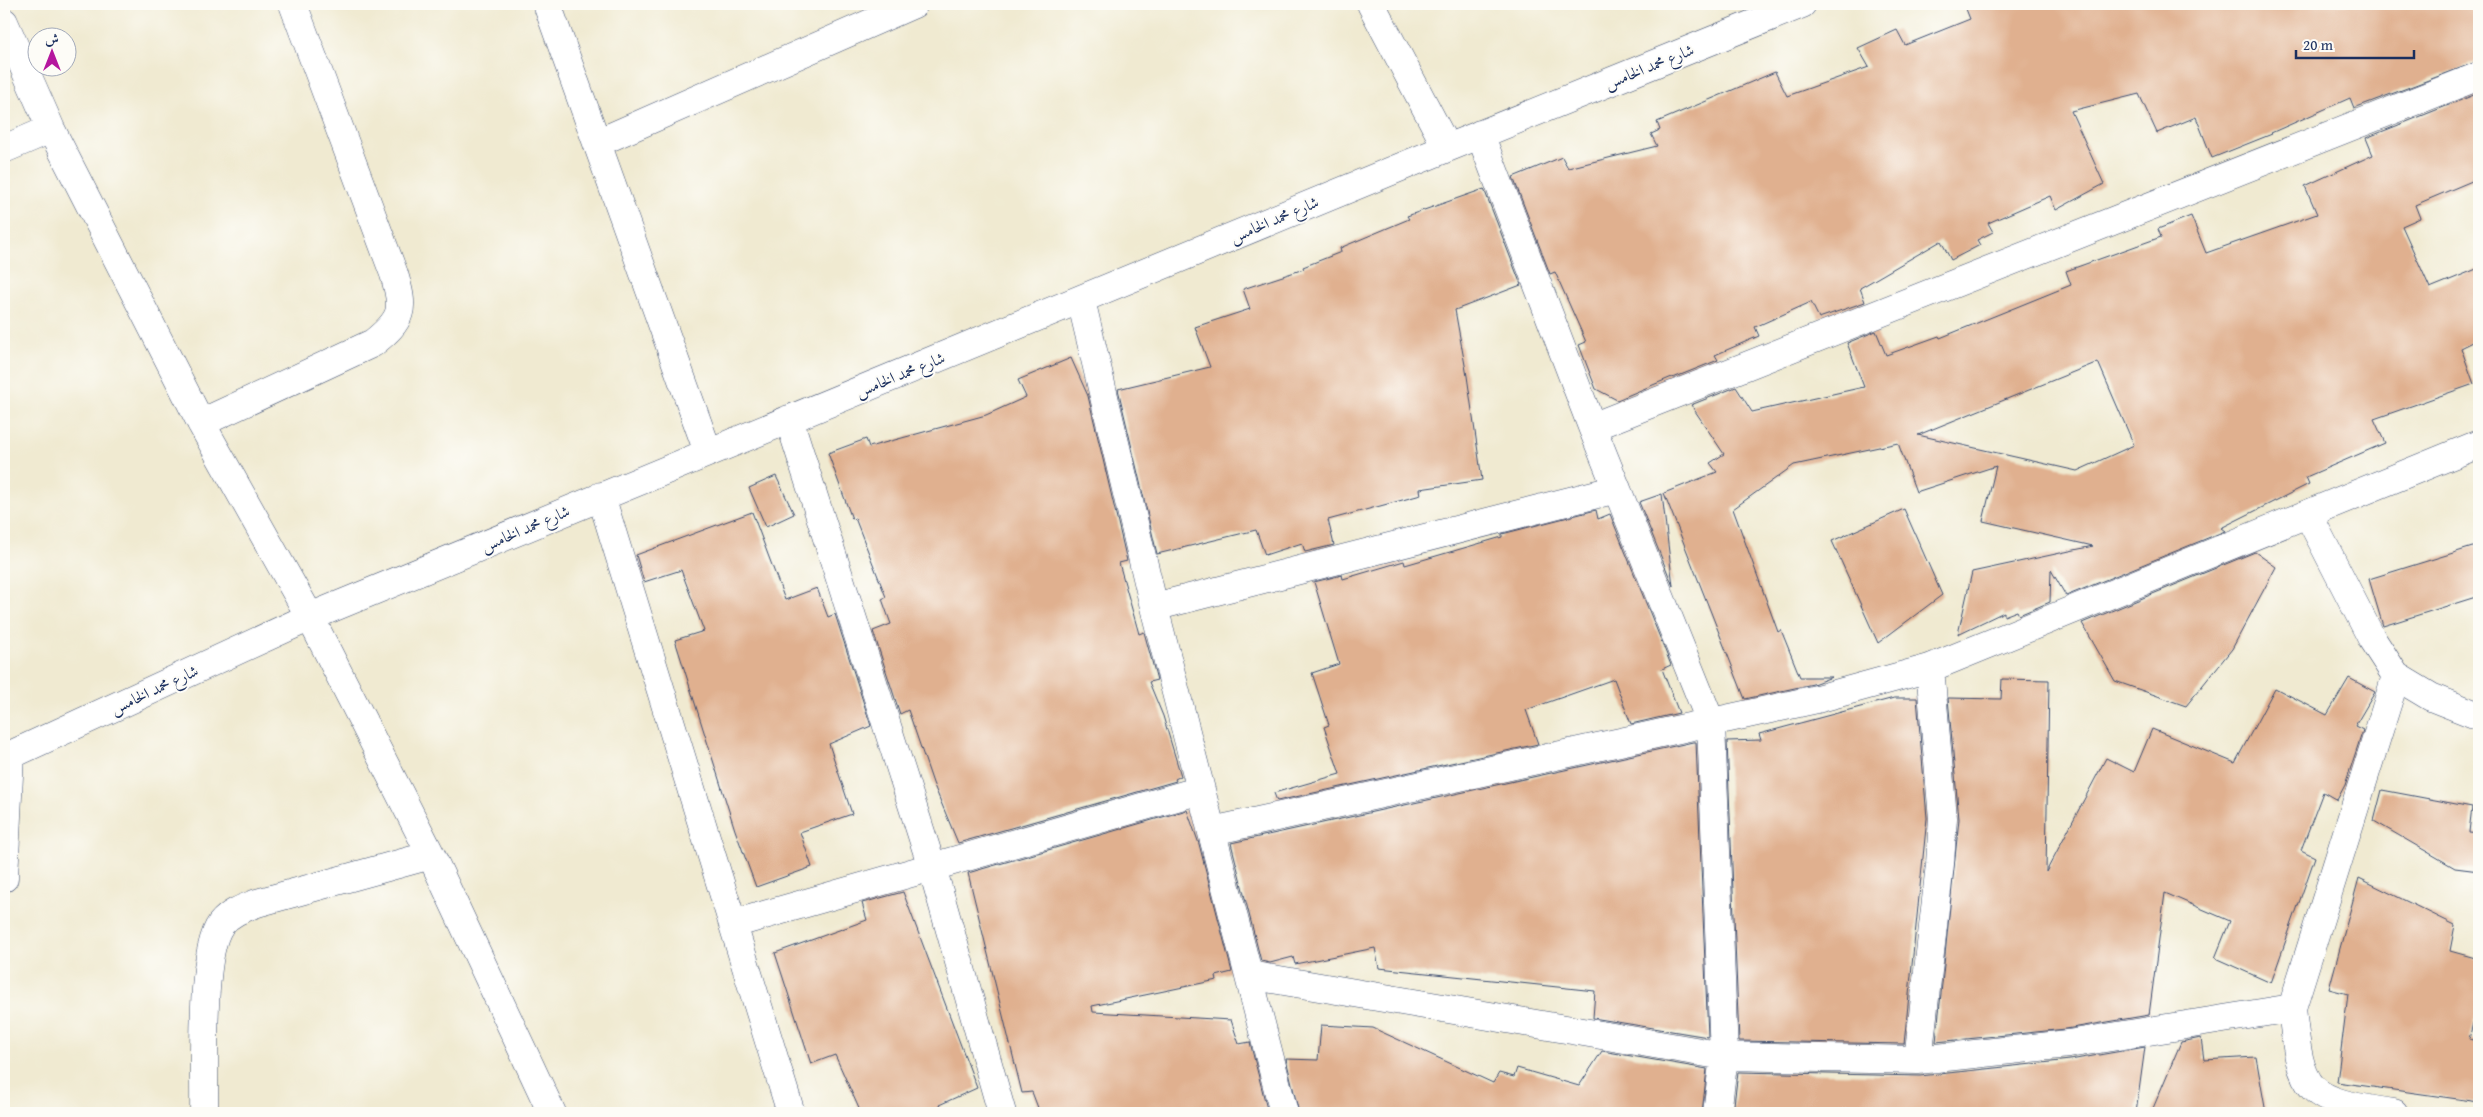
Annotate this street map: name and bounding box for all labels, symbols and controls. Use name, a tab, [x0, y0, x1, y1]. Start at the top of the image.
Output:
north arrow	[28, 28, 78, 78]
scale bar	[2296, 28, 2413, 60]
text: ش	[45, 29, 59, 49]
text: 20 m	[2303, 34, 2334, 55]
street label: شارع محمد الخامس	[1601, 37, 1698, 97]
street label: شارع محمد الخامس	[1226, 189, 1323, 250]
street label: شارع محمد الخامس	[852, 345, 949, 405]
street label: شارع محمد الخامس	[477, 498, 574, 559]
street label: شارع محمد الخامس	[106, 658, 203, 722]

